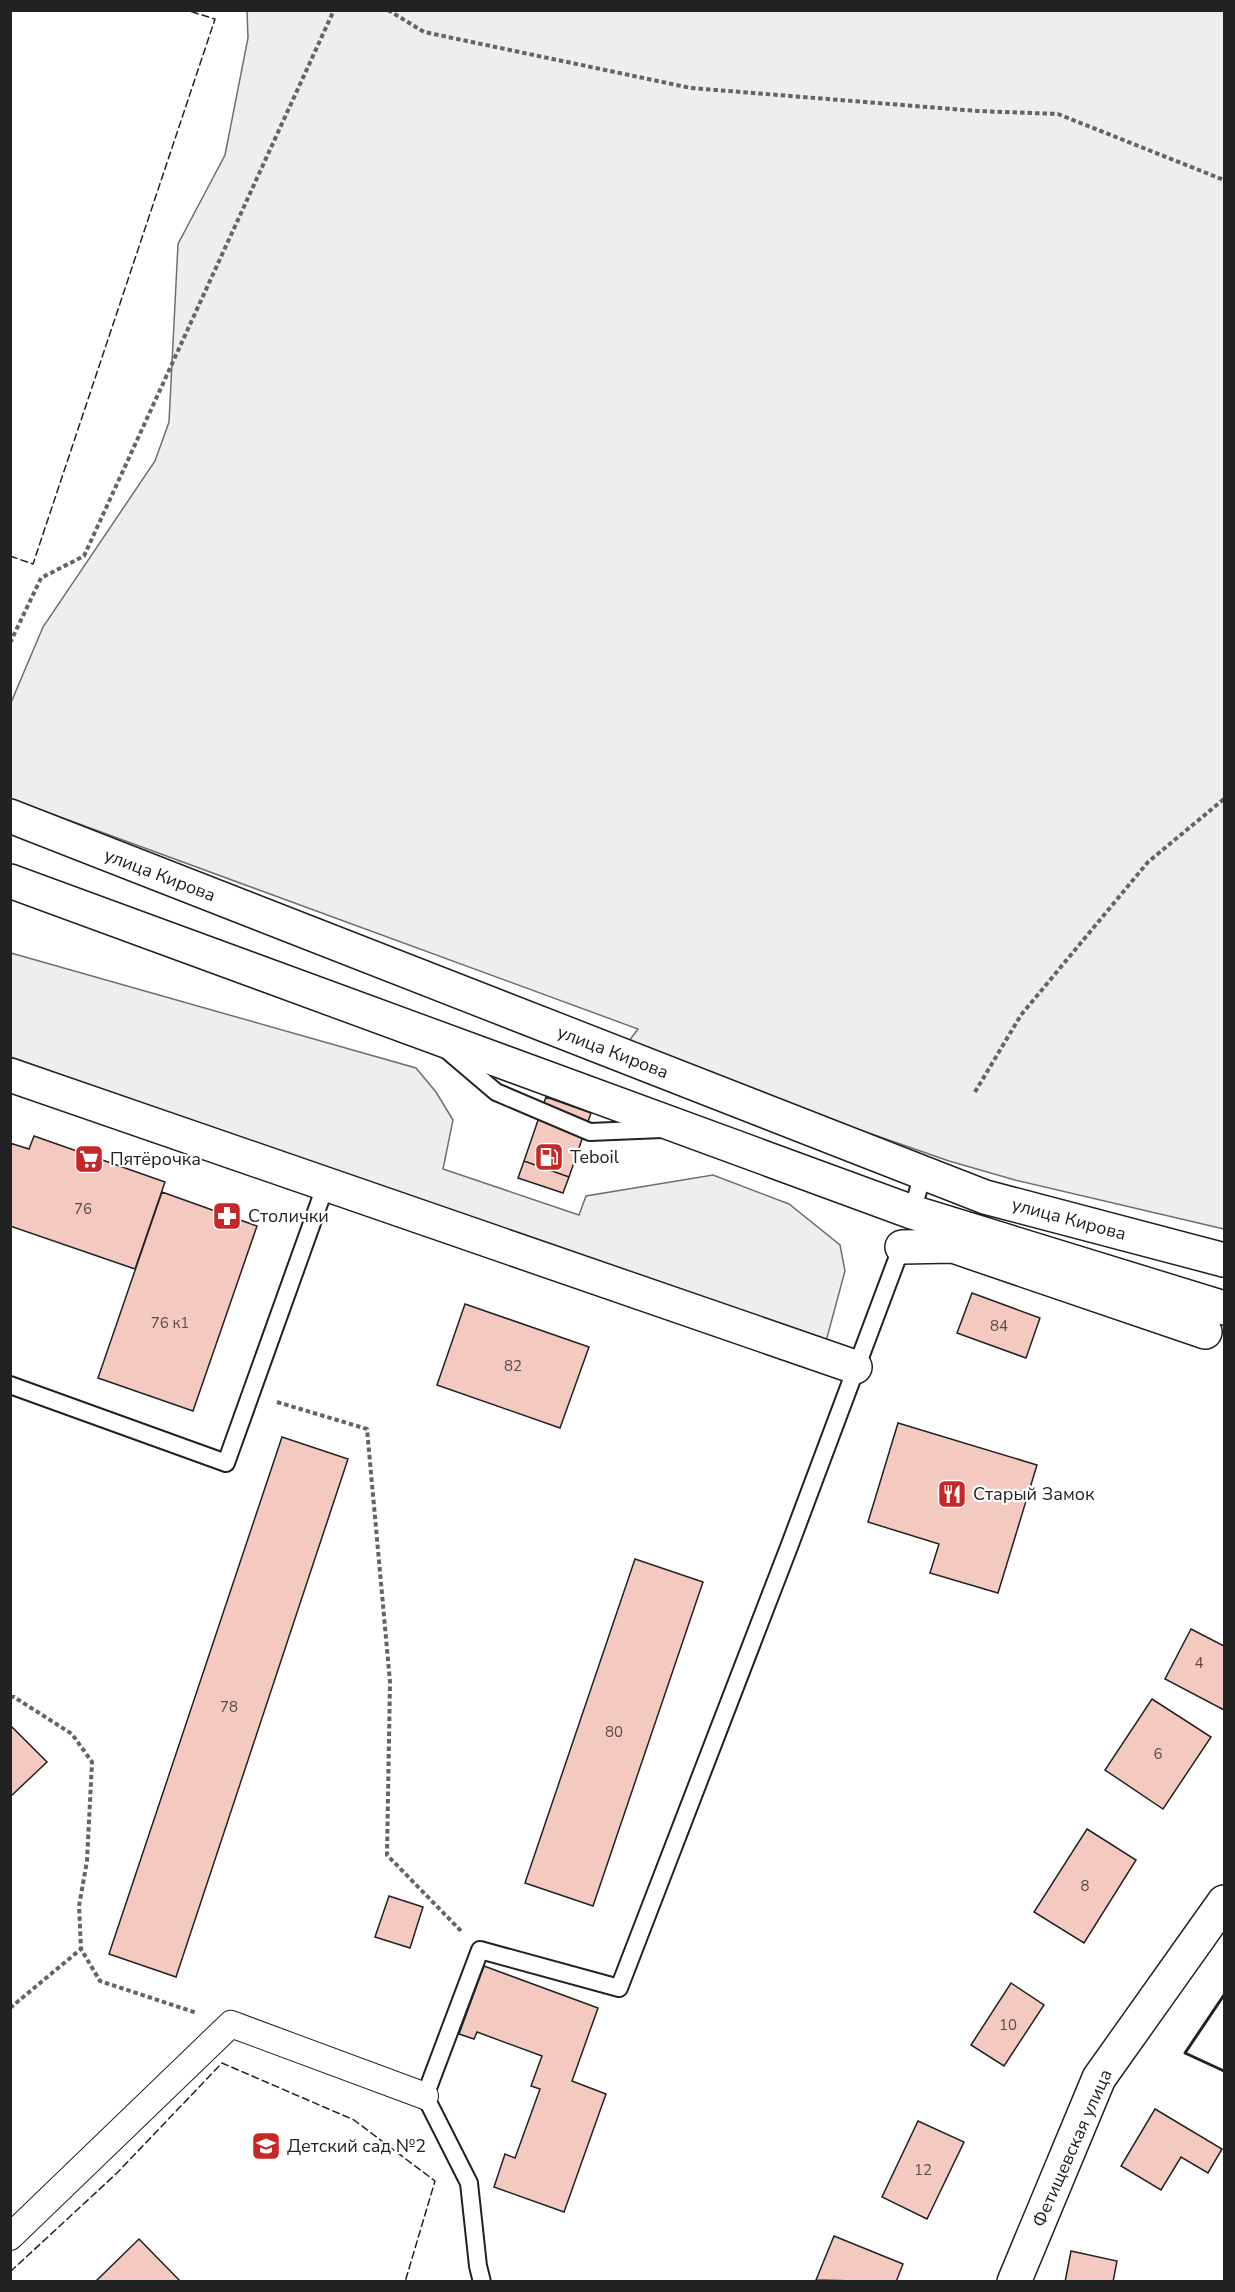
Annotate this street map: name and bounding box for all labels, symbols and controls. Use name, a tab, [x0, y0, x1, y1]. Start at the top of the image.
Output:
street label: улица Кирова	[101, 843, 219, 907]
street label: улица Кирова	[554, 1020, 672, 1084]
fuel station icon: Teboil	[533, 1141, 565, 1173]
supermarket icon: Пятёрочка	[73, 1143, 105, 1175]
place label: Teboil	[570, 1145, 620, 1169]
place label: Пятёрочка	[110, 1147, 201, 1171]
street label: улица Кирова	[1009, 1192, 1129, 1246]
house number: 76	[74, 1199, 92, 1219]
pharmacy icon: Столички	[211, 1200, 243, 1232]
place label: Столички	[248, 1204, 329, 1228]
house number: 76 к1	[151, 1313, 189, 1333]
house number: 84	[990, 1316, 1008, 1336]
house number: 82	[504, 1356, 522, 1376]
restaurant icon: Старый Замок	[936, 1478, 968, 1510]
place label: Старый Замок	[973, 1482, 1095, 1506]
house number: 4	[1194, 1653, 1204, 1673]
house number: 78	[220, 1697, 238, 1717]
house number: 80	[605, 1722, 623, 1742]
house number: 6	[1153, 1744, 1163, 1764]
house number: 8	[1080, 1876, 1090, 1896]
house number: 10	[999, 2015, 1017, 2035]
street label: Фетищевская улица	[1026, 2065, 1118, 2231]
school or university icon: Детский сад №2	[250, 2130, 282, 2162]
place label: Детский сад №2	[287, 2134, 426, 2158]
house number: 12	[914, 2160, 932, 2180]

